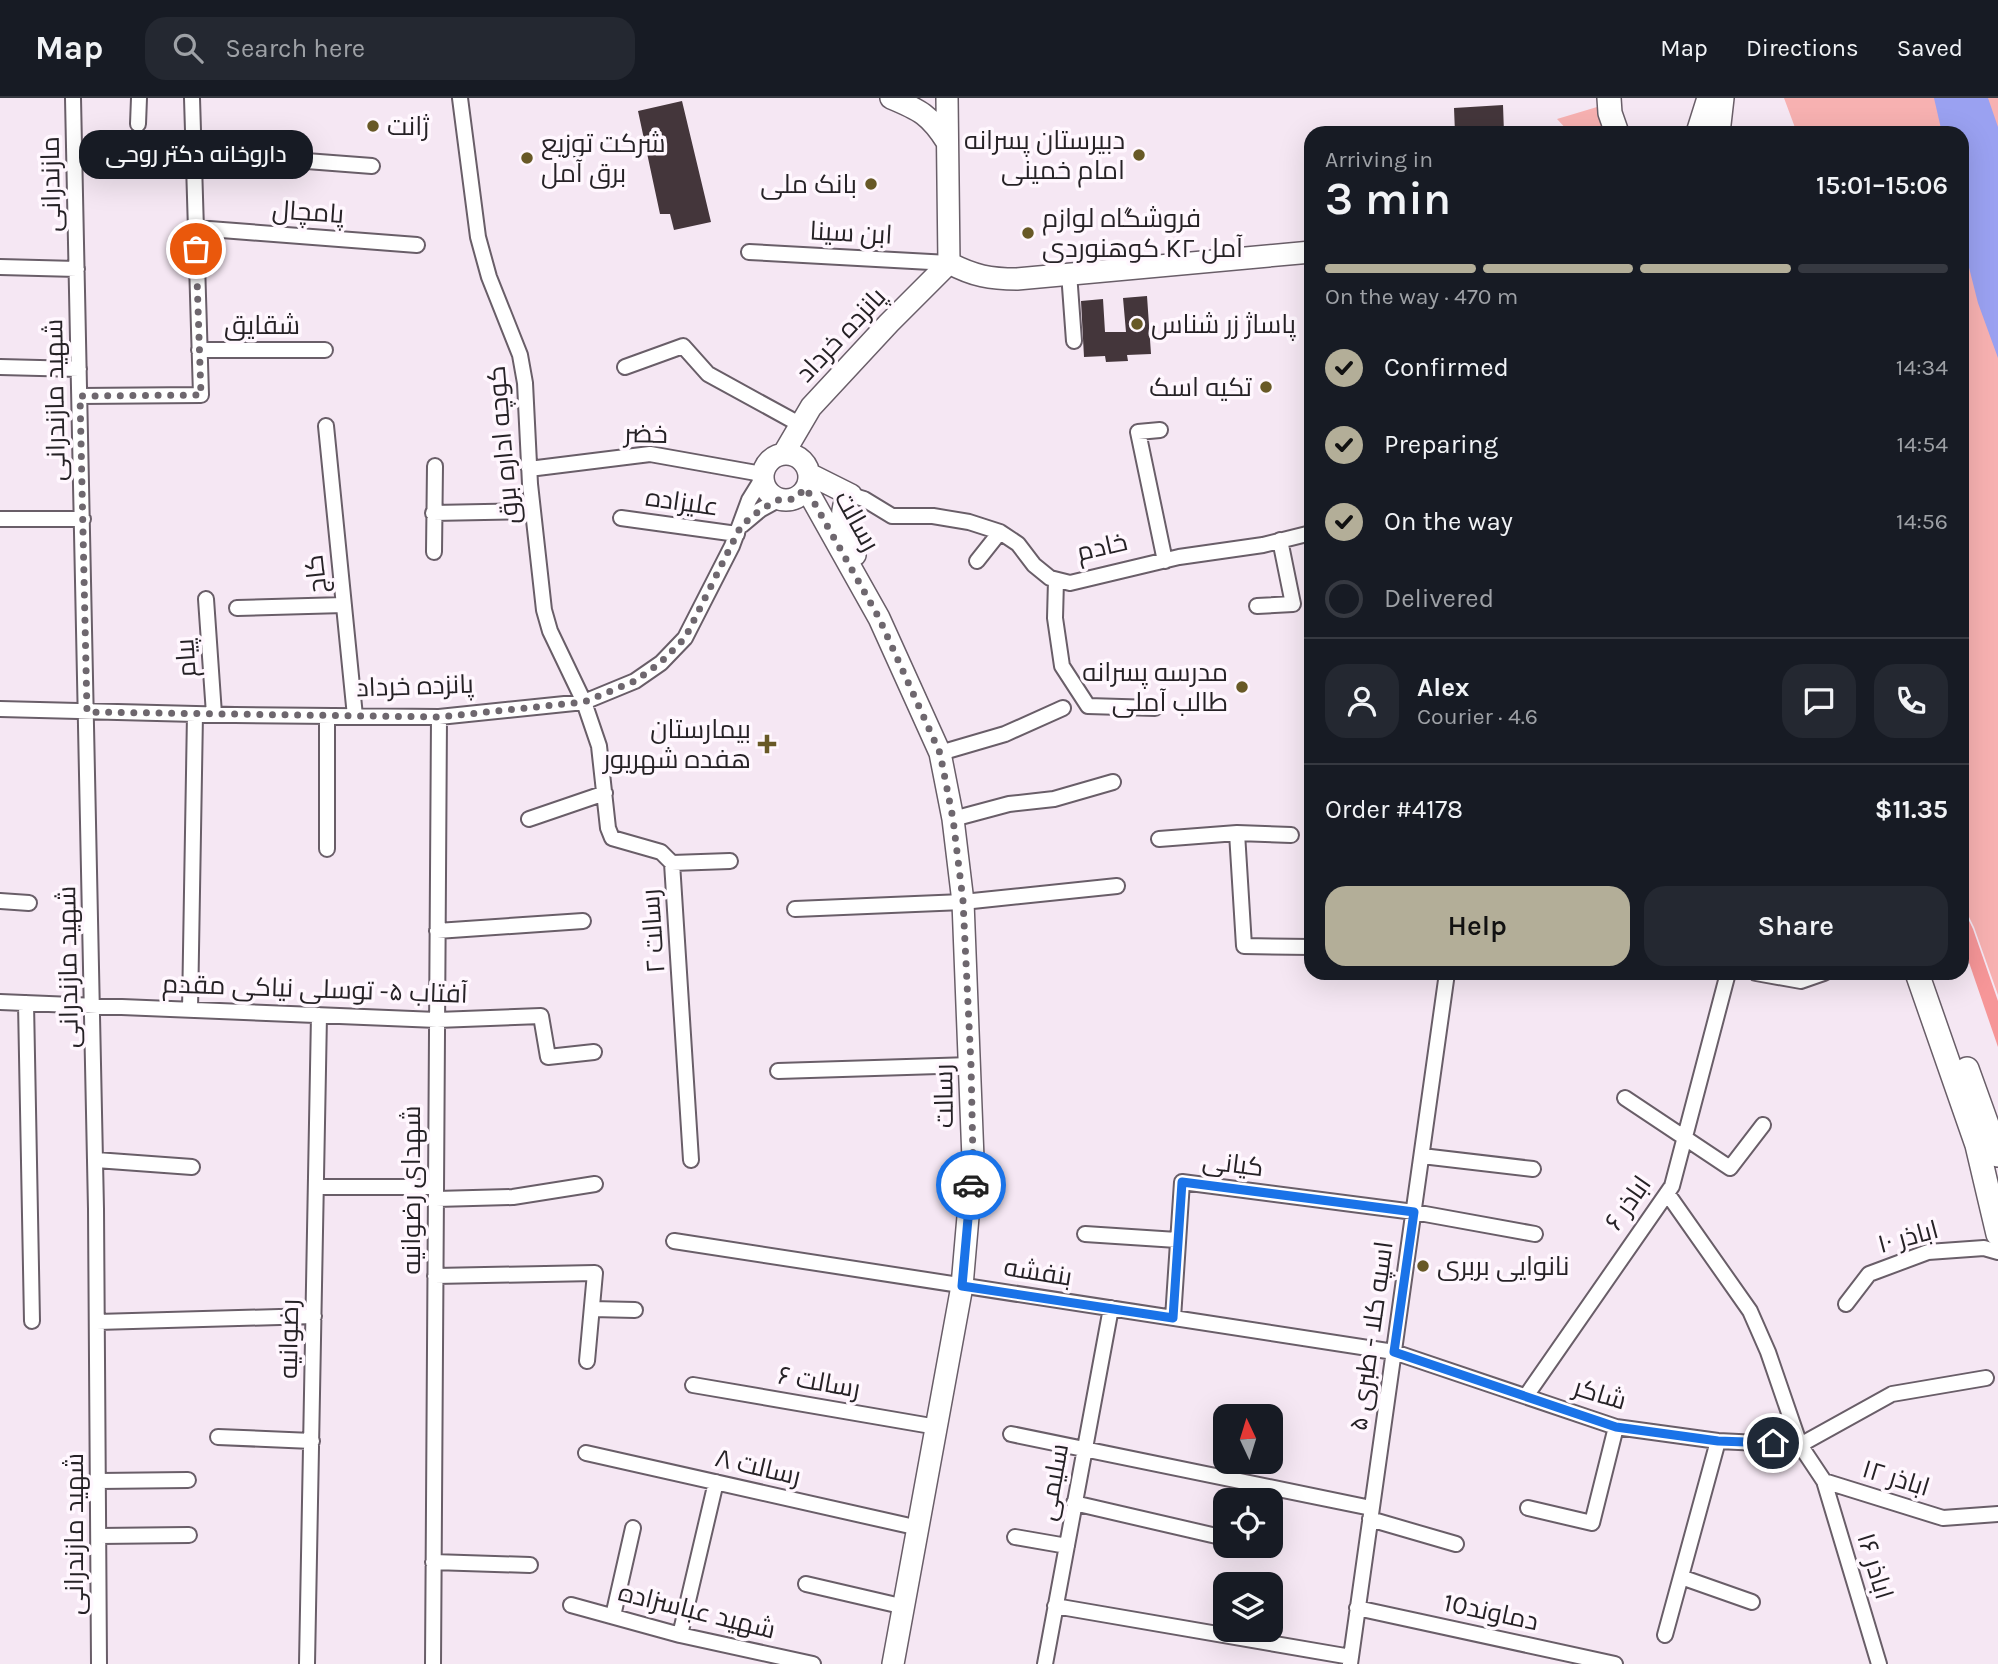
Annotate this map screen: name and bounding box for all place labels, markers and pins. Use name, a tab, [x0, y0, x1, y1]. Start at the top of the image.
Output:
place label: ژانت	[387, 111, 429, 142]
marker: ژانت	[365, 118, 381, 134]
place label: دبیرستان پسرانه امام خمینی	[964, 125, 1125, 188]
place label: شرکت توزیع برق آمل	[541, 128, 666, 189]
callout: داروخانه دکتر روحی	[79, 130, 313, 179]
marker: دبیرستان پسرانه امام خمینی	[1131, 147, 1147, 163]
marker: شرکت توزیع برق آمل	[519, 150, 535, 166]
place label: بانک ملی	[760, 169, 857, 200]
marker: بانک ملی	[863, 176, 879, 192]
place label: فروشگاه لوازم کوهنوردی K۲ آمل	[1042, 203, 1243, 264]
pin	[166, 219, 226, 279]
marker: فروشگاه لوازم کوهنوردی K۲ آمل	[1020, 225, 1036, 241]
place label: پاساژ زر شناس	[1151, 309, 1296, 341]
marker: پاساژ زر شناس	[1129, 316, 1145, 332]
place label: تکیه اسک	[1149, 372, 1252, 403]
marker: تکیه اسک	[1258, 379, 1274, 395]
place label: مدرسه پسرانه طالب آملی	[1082, 657, 1228, 718]
marker: مدرسه پسرانه طالب آملی	[1234, 679, 1250, 695]
place label: بیمارستان هفده شهریور	[601, 714, 751, 775]
marker: بیمارستان هفده شهریور	[757, 734, 777, 754]
place label: نانوایی بربری	[1437, 1251, 1569, 1282]
marker: نانوایی بربری	[1415, 1258, 1431, 1274]
pin	[1743, 1413, 1803, 1473]

